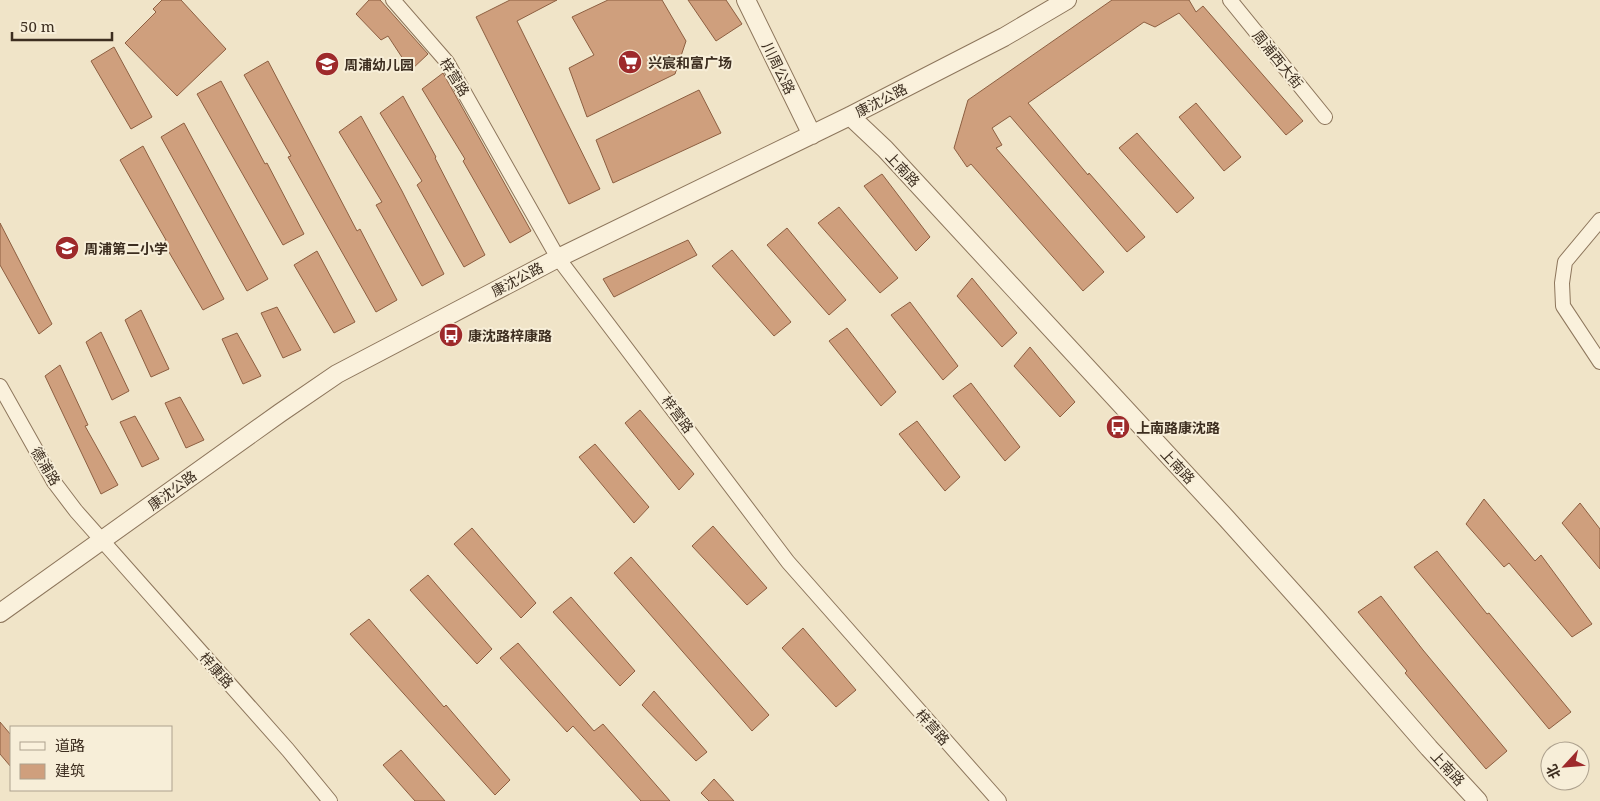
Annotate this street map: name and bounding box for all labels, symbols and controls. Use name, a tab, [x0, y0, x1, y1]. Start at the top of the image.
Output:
scale bar	[12, 10, 112, 42]
text: 50 m	[20, 16, 55, 36]
street label: 周浦西大街	[1249, 26, 1307, 92]
street label: 川周公路	[758, 39, 800, 97]
supermarket icon: 兴宸和富广场	[617, 49, 643, 75]
school or university icon: 周浦幼儿园	[314, 51, 340, 77]
place label: 兴宸和富广场	[648, 53, 732, 72]
street label: 梓营路	[436, 54, 474, 100]
place label: 周浦幼儿园	[344, 55, 414, 74]
street label: 康沈公路	[852, 79, 910, 121]
street label: 上南路	[882, 147, 924, 191]
school or university icon: 周浦第二小学	[54, 235, 80, 261]
place label: 周浦第二小学	[84, 239, 168, 258]
street label: 康沈公路	[488, 257, 546, 301]
bus stop icon: 康沈路梓康路	[438, 322, 464, 348]
place label: 康沈路梓康路	[468, 326, 552, 345]
street label: 梓营路	[658, 392, 698, 436]
bus stop icon: 上南路康沈路	[1105, 414, 1131, 440]
place label: 上南路康沈路	[1136, 418, 1220, 437]
street label: 德浦路	[27, 443, 65, 489]
street label: 上南路	[1157, 444, 1199, 488]
street label: 康沈公路	[144, 466, 200, 514]
street label: 梓康路	[196, 648, 238, 692]
street label: 梓营路	[912, 705, 954, 749]
legend	[10, 726, 172, 791]
text: 道路	[55, 735, 85, 755]
north arrow	[1540, 741, 1590, 791]
street label: 上南路	[1427, 746, 1469, 790]
text: 建筑	[55, 760, 85, 780]
text: 北	[1541, 761, 1564, 782]

